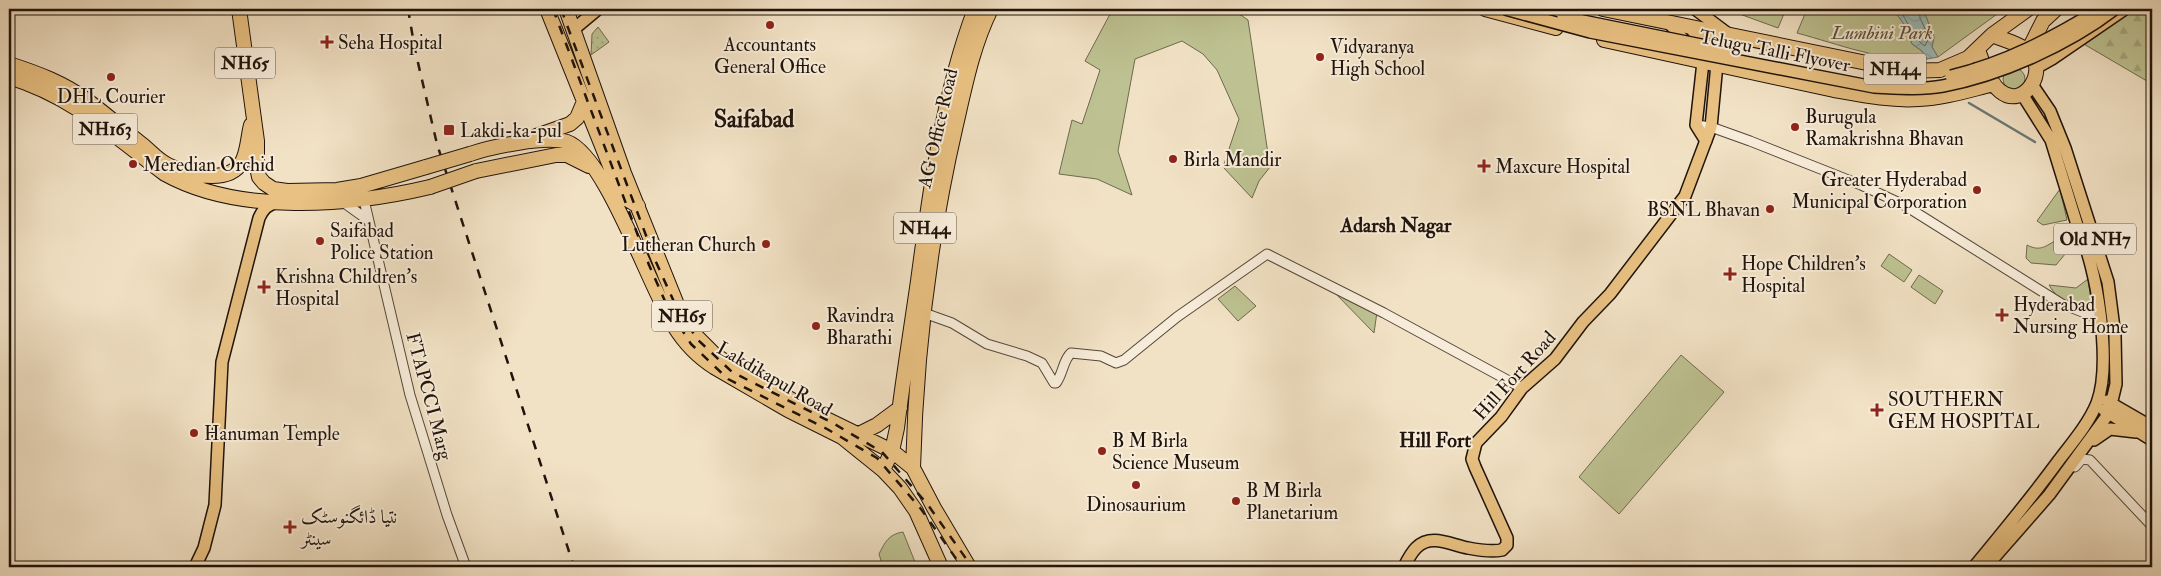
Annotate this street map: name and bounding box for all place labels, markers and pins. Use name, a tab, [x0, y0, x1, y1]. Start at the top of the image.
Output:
marker: Accountants General Office	[764, 19, 776, 31]
place label: Seha Hospital	[338, 31, 443, 56]
place label: Accountants General Office	[714, 33, 826, 79]
marker: Seha Hospital	[320, 35, 334, 49]
place label: Vidyaranya High School	[1330, 35, 1425, 81]
marker: Vidyaranya High School	[1314, 51, 1326, 63]
marker: DHL Courier	[105, 71, 117, 83]
place label: DHL Courier	[57, 85, 165, 109]
place label: Burugula Ramakrishna Bhavan	[1805, 105, 1964, 151]
place label: Lakdi-ka-pul	[460, 119, 562, 144]
marker: Burugula Ramakrishna Bhavan	[1789, 121, 1801, 133]
marker: Lakdi-ka-pul	[442, 123, 456, 137]
place label: Birla Mandir	[1183, 148, 1281, 172]
place label: Meredian Orchid	[143, 153, 275, 177]
marker: Birla Mandir	[1167, 153, 1179, 165]
place label: Maxcure Hospital	[1495, 155, 1630, 180]
marker: Meredian Orchid	[127, 158, 139, 170]
marker: Maxcure Hospital	[1477, 159, 1491, 173]
place label: Greater Hyderabad Municipal Corporation	[1792, 168, 1968, 215]
marker: Greater Hyderabad Municipal Corporation	[1971, 184, 1983, 196]
place label: BSNL Bhavan	[1647, 198, 1760, 222]
marker: BSNL Bhavan	[1764, 203, 1776, 215]
place label: Saifabad Police Station	[330, 219, 434, 265]
place label: Lutheran Church	[622, 233, 756, 257]
marker: Saifabad Police Station	[314, 235, 326, 247]
marker: Lutheran Church	[760, 238, 772, 250]
place label: Hope Children's Hospital	[1741, 252, 1866, 299]
place label: Krishna Children's Hospital	[275, 265, 417, 312]
marker: Hope Children's Hospital	[1723, 267, 1737, 281]
marker: Krishna Children's Hospital	[257, 280, 271, 294]
place label: Hyderabad Nursing Home	[2013, 293, 2128, 339]
place label: Ravindra Bharathi	[826, 304, 895, 350]
marker: Hyderabad Nursing Home	[1995, 308, 2009, 322]
marker: Ravindra Bharathi	[810, 320, 822, 332]
place label: SOUTHERN GEM HOSPITAL	[1888, 388, 2040, 434]
marker: SOUTHERN GEM HOSPITAL	[1870, 403, 1884, 417]
place label: Hanuman Temple	[204, 422, 340, 447]
marker: Hanuman Temple	[188, 427, 200, 439]
place label: B M Birla Science Museum	[1112, 429, 1240, 475]
marker: B M Birla Science Museum	[1096, 445, 1108, 457]
marker: Dinosaurium	[1130, 479, 1142, 491]
place label: B M Birla Planetarium	[1246, 479, 1338, 525]
place label: Dinosaurium	[1086, 493, 1186, 517]
marker: B M Birla Planetarium	[1230, 495, 1242, 507]
place label: نتیا ڈائگنوسٹک سینٹر	[299, 504, 397, 551]
marker: نتیا ڈائگنوسٹک سینٹر	[283, 520, 297, 534]

